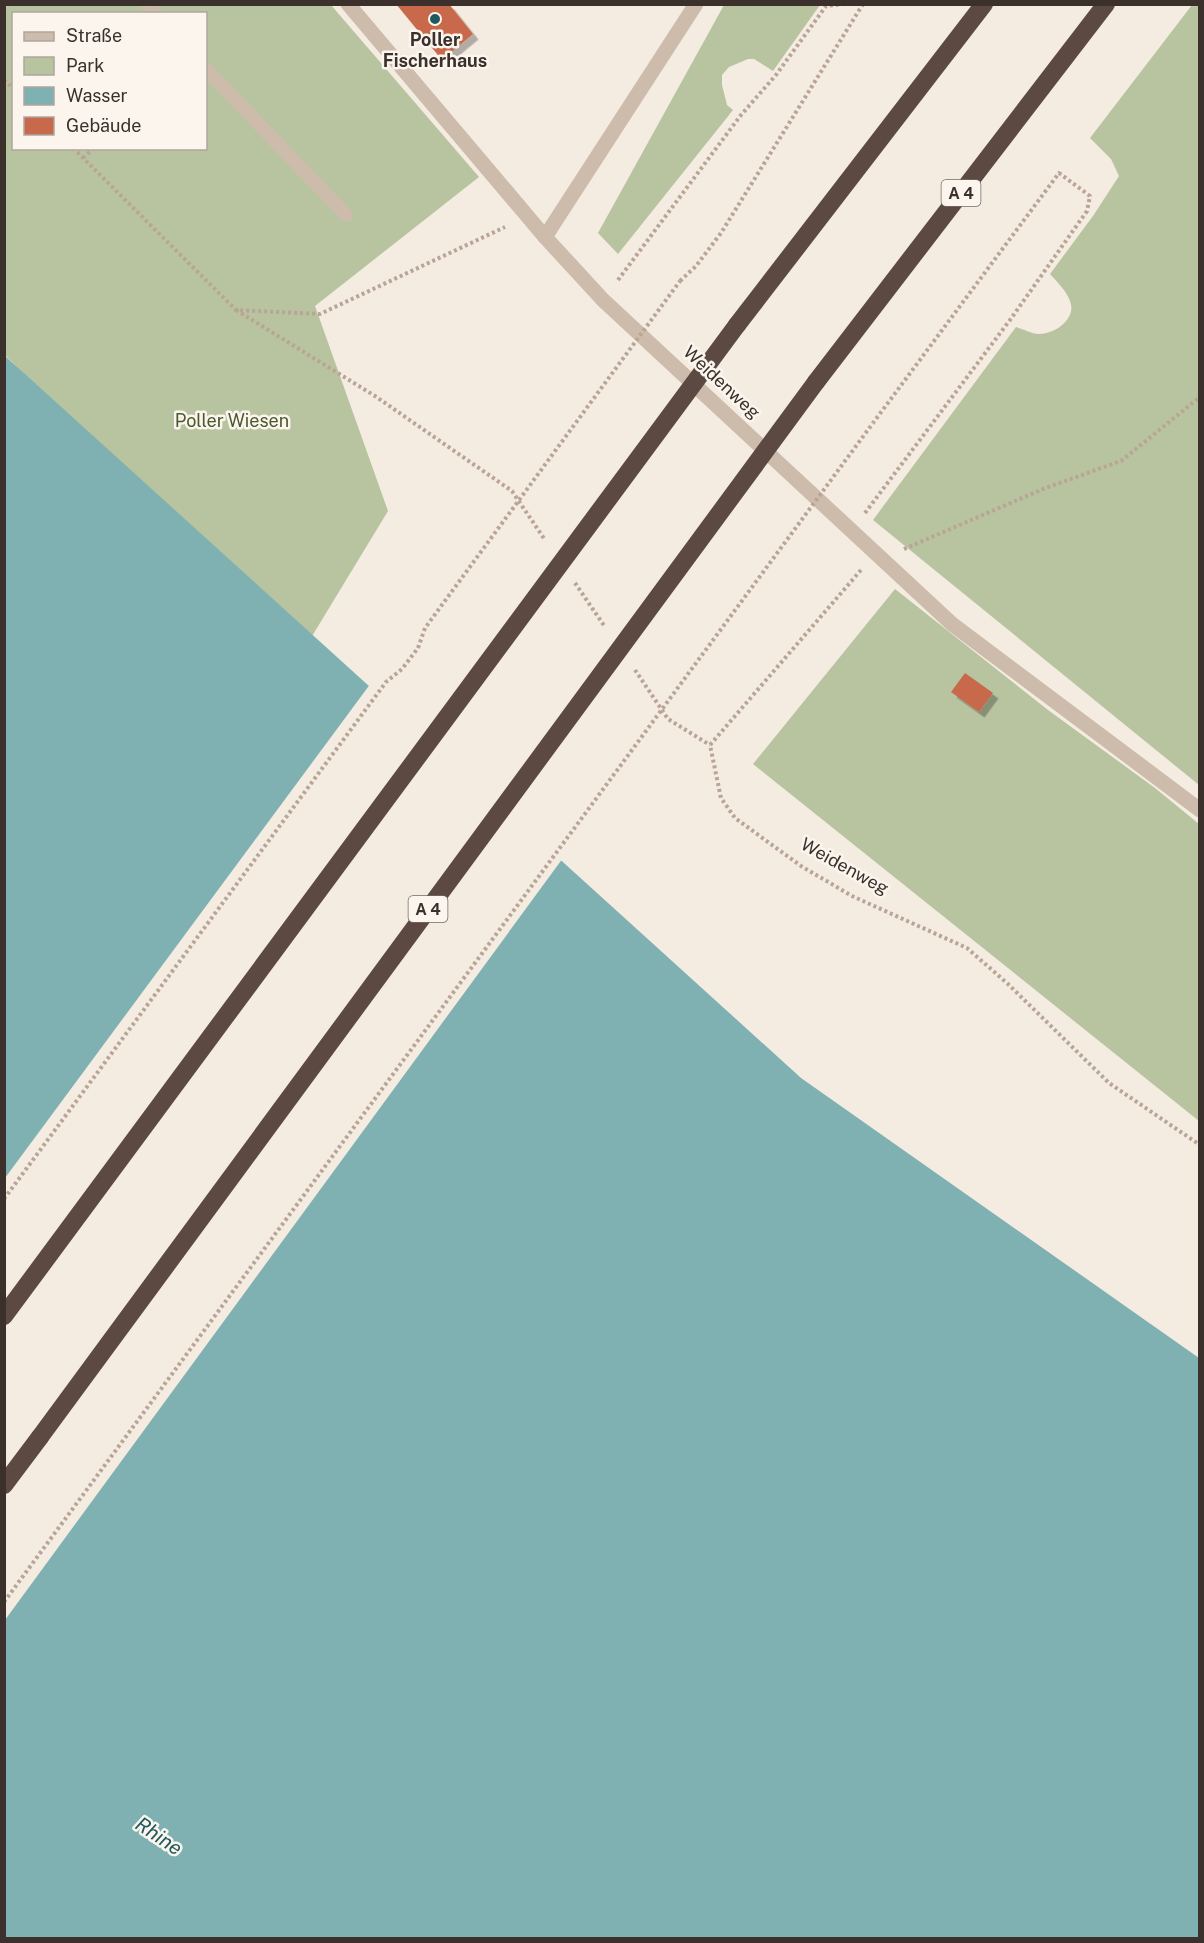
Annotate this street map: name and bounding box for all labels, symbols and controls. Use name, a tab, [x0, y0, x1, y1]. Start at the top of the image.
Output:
legend	[12, 12, 207, 150]
marker: Poller Fischerhaus	[428, 12, 442, 26]
text: Straße	[66, 25, 122, 46]
place label: Poller Fischerhaus	[383, 29, 487, 71]
text: Park	[66, 55, 104, 76]
text: Wasser	[66, 85, 128, 106]
text: Gebäude	[66, 115, 141, 136]
road number: A 4	[942, 180, 980, 206]
street label: Weidenweg	[679, 341, 765, 423]
park label: Poller Wiesen	[175, 410, 289, 431]
street label: Weidenweg	[797, 833, 893, 899]
road number: A 4	[408, 896, 448, 922]
water label: Rhine	[131, 1812, 187, 1860]

